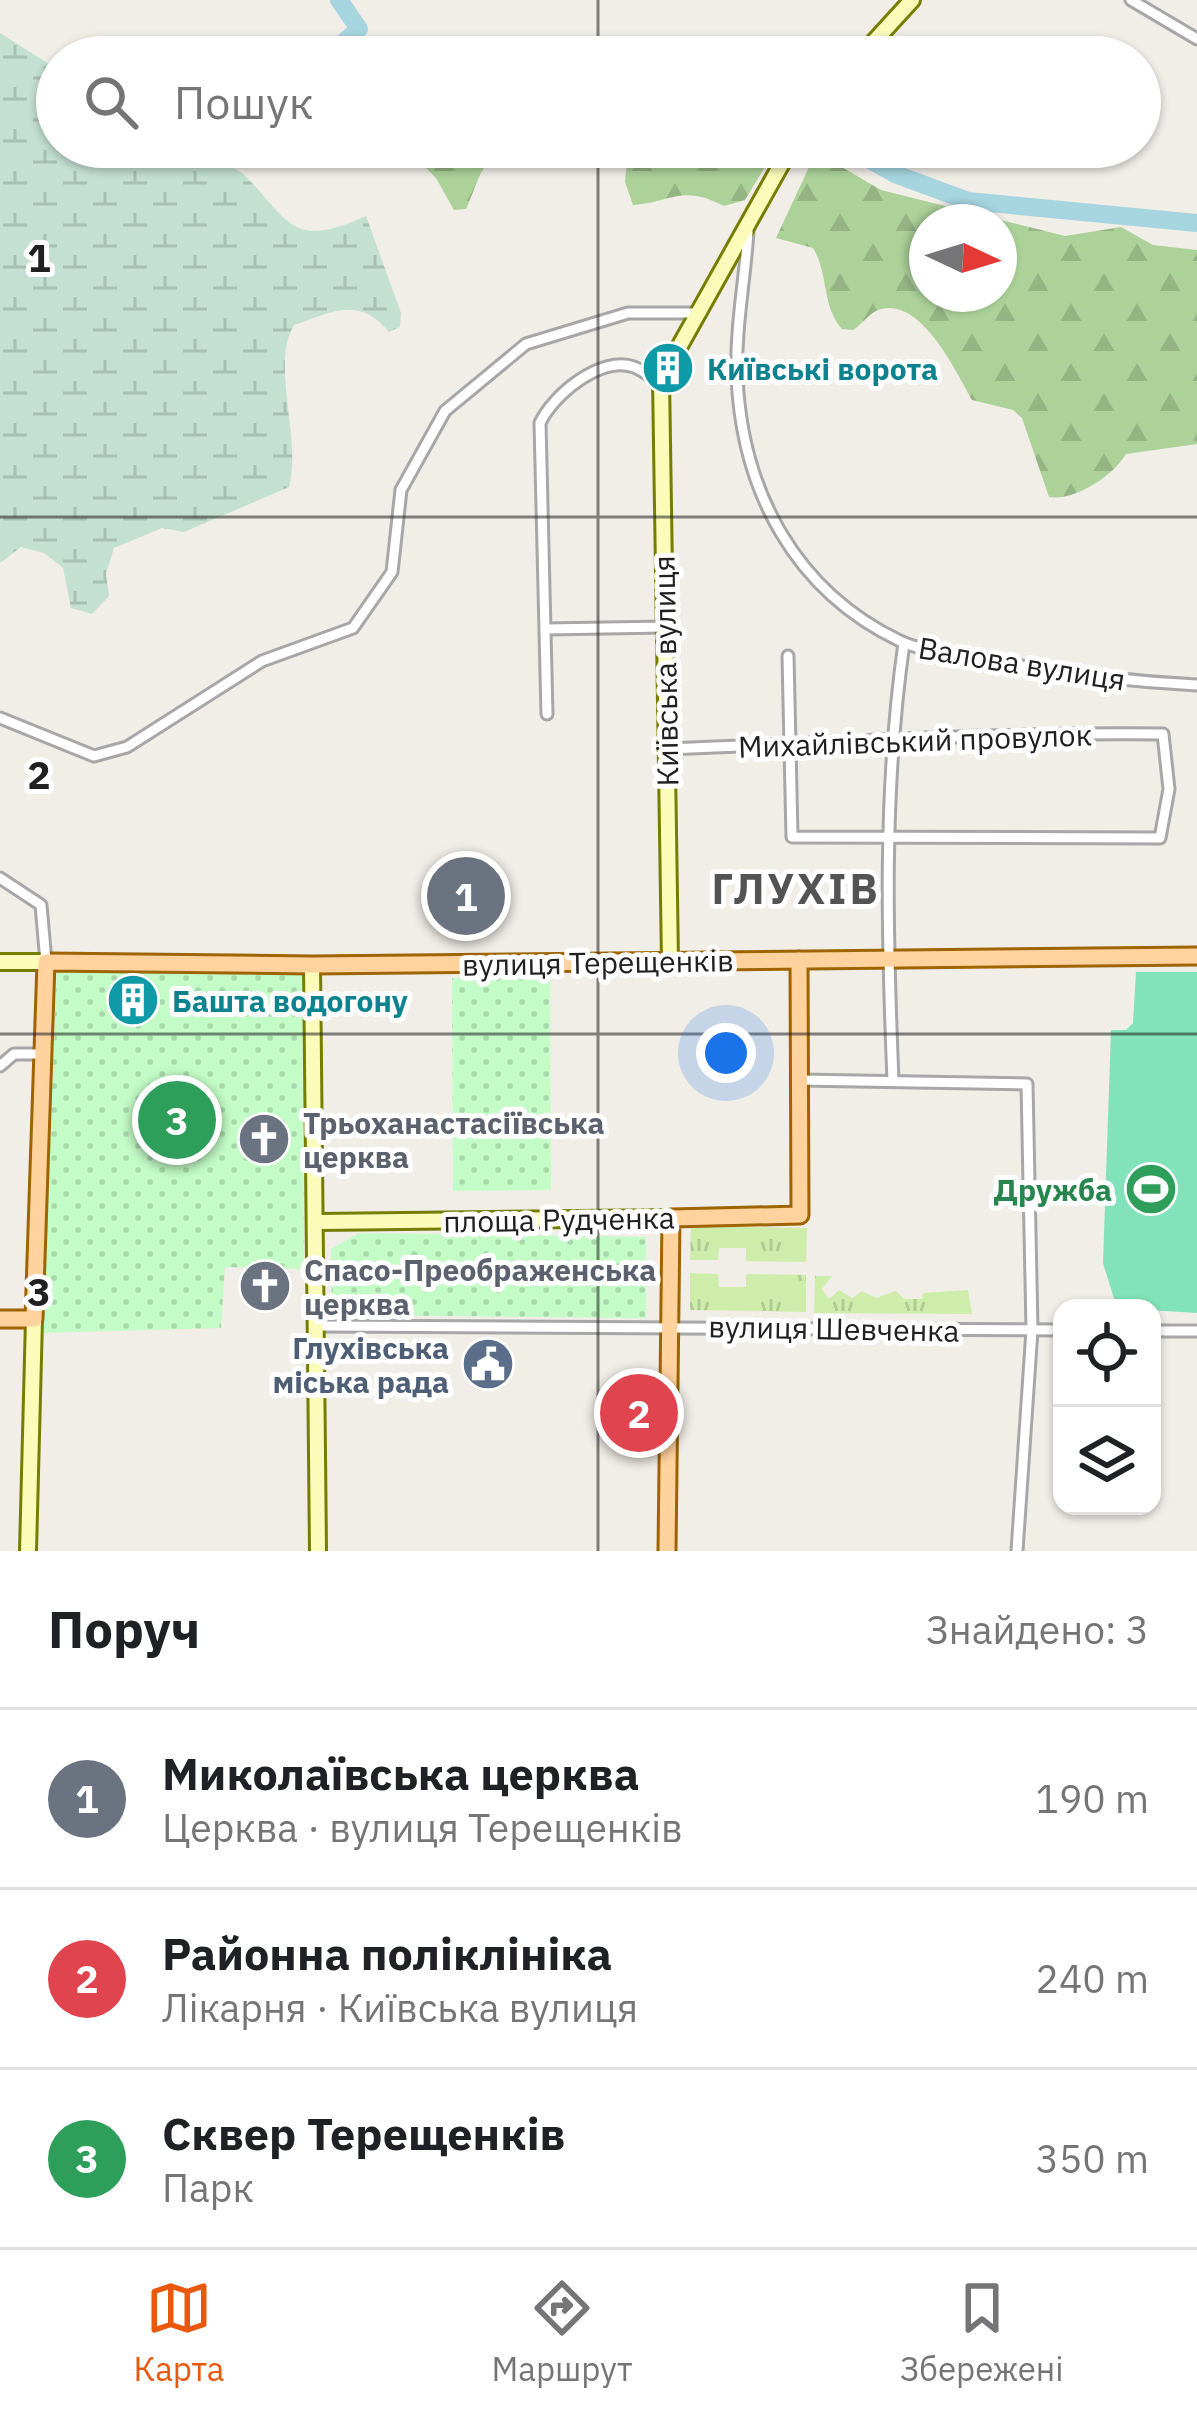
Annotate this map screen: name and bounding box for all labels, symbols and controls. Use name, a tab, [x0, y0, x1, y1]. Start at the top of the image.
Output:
search box	[36, 36, 1161, 168]
icon: search	[78, 69, 144, 135]
text: Пошук	[174, 73, 314, 131]
north arrow	[909, 204, 1017, 312]
text: 1	[27, 232, 51, 283]
building icon: Київські ворота	[640, 340, 696, 396]
place label: Київські ворота	[707, 349, 938, 388]
street label: Київська вулиця	[643, 555, 687, 787]
street label: Валова вулиця	[916, 627, 1128, 699]
street label: Михайлівський провулок	[737, 714, 1093, 766]
text: 2	[27, 749, 51, 800]
pin: 1	[427, 851, 505, 941]
district label: ГЛУХІВ	[711, 861, 881, 916]
street label: вулиця Терещенків	[462, 940, 734, 984]
building icon: Башта водогону	[105, 972, 161, 1028]
place label: Башта водогону	[172, 981, 408, 1020]
your location	[696, 1023, 756, 1083]
pin: 3	[138, 1075, 216, 1165]
place label: Трьоханастасіївська церква	[303, 1103, 605, 1176]
church icon: Трьоханастасіївська церква	[236, 1111, 292, 1167]
sports icon: Дружба	[1123, 1161, 1179, 1217]
place label: Дружба	[994, 1170, 1112, 1209]
street label: площа Рудченка	[443, 1197, 675, 1241]
place label: Спасо-Преображенська церква	[304, 1250, 656, 1323]
church icon: Спасо-Преображенська церква	[237, 1258, 293, 1314]
text: 3	[27, 1266, 51, 1317]
map controls	[1053, 1299, 1161, 1515]
button: locate	[1053, 1299, 1161, 1407]
street label: вулиця Шевченка	[708, 1306, 960, 1350]
place label: Глухівська міська рада	[272, 1328, 449, 1401]
public building icon: Глухівська міська рада	[460, 1336, 516, 1392]
pin: 2	[600, 1368, 678, 1458]
button: layers	[1053, 1407, 1161, 1515]
text: Поруч	[48, 1596, 200, 1662]
text: Знайдено: 3	[926, 1604, 1149, 1655]
text: Миколаївська церква	[162, 1744, 639, 1802]
text: 1	[75, 1773, 99, 1824]
text: 190 m	[1036, 1773, 1149, 1824]
text: Церква · вулиця Терещенків	[162, 1802, 683, 1853]
text: Районна поліклініка	[162, 1924, 612, 1982]
text: 2	[75, 1953, 99, 2004]
text: 240 m	[1036, 1953, 1149, 2004]
text: Лікарня · Київська вулиця	[162, 1982, 638, 2033]
text: Сквер Терещенків	[162, 2104, 566, 2162]
text: 3	[75, 2133, 99, 2184]
text: 350 m	[1036, 2133, 1149, 2184]
text: Парк	[162, 2162, 254, 2213]
tab: Карта	[134, 2275, 224, 2390]
tab: Маршрут	[491, 2275, 633, 2390]
tab: Збережені	[900, 2275, 1063, 2390]

